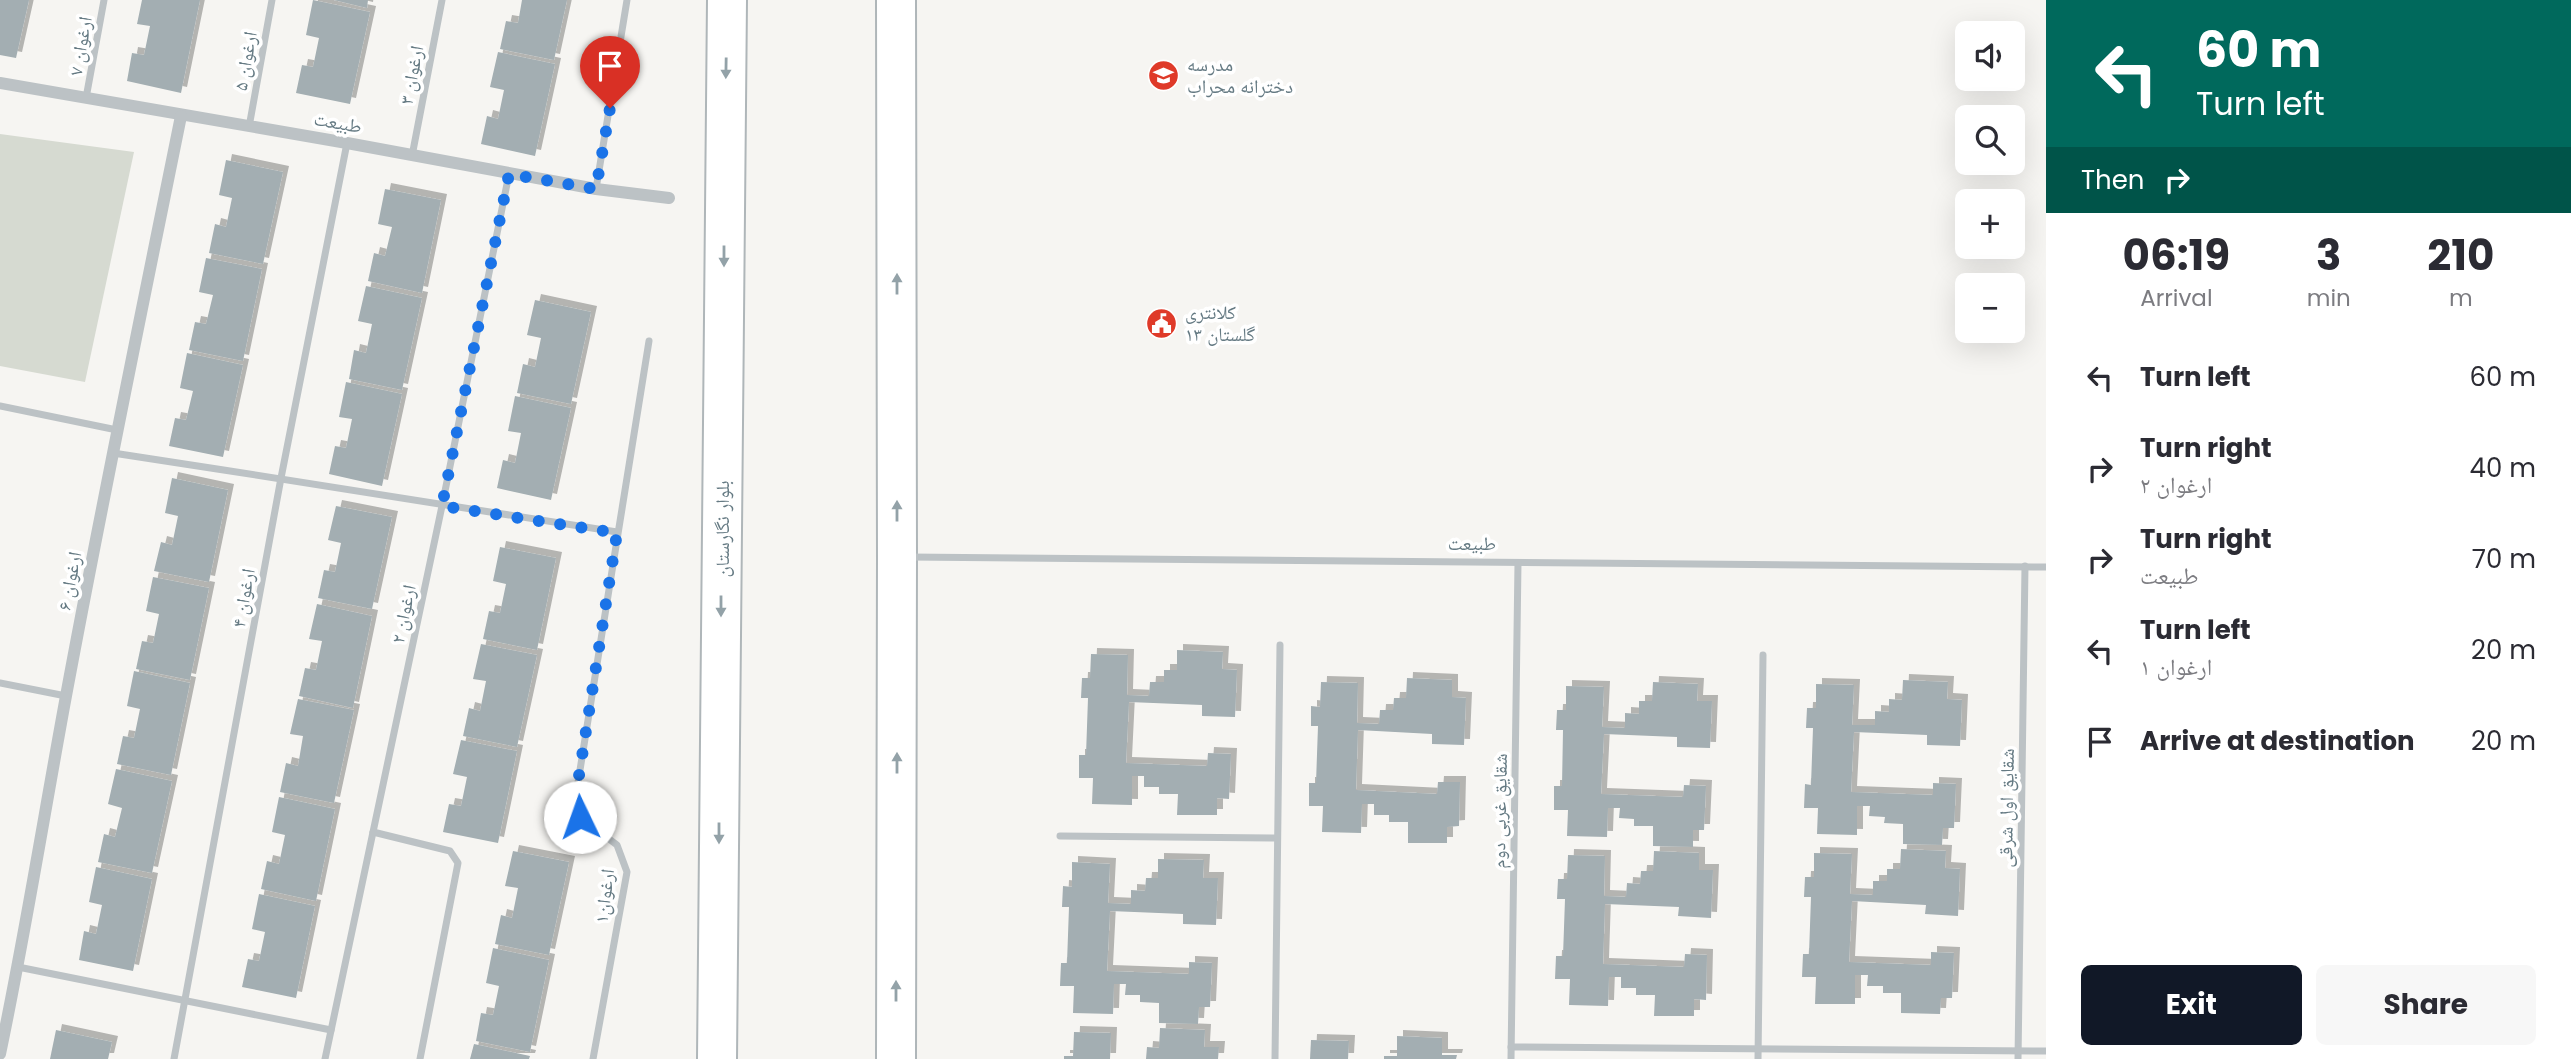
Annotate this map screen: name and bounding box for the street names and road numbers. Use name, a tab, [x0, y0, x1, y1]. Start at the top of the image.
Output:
street label: ارغوان ۷	[62, 14, 99, 78]
street label: ارغوان ۵	[227, 29, 264, 93]
street label: ارغوان ۳	[393, 43, 430, 107]
street label: طبیعت	[312, 105, 364, 140]
street label: بلوار نگارستان	[709, 480, 736, 578]
street label: طبیعت	[1448, 530, 1496, 557]
street label: ارغوان ۶	[51, 549, 88, 613]
street label: ارغوان ۴	[225, 566, 262, 630]
street label: ارغوان ۲	[384, 582, 423, 646]
street label: شقایق اول شرقی	[1992, 748, 2021, 868]
street label: شقایق غربی دوم	[1485, 753, 1514, 869]
street label: ارغوان۱	[588, 867, 621, 925]

